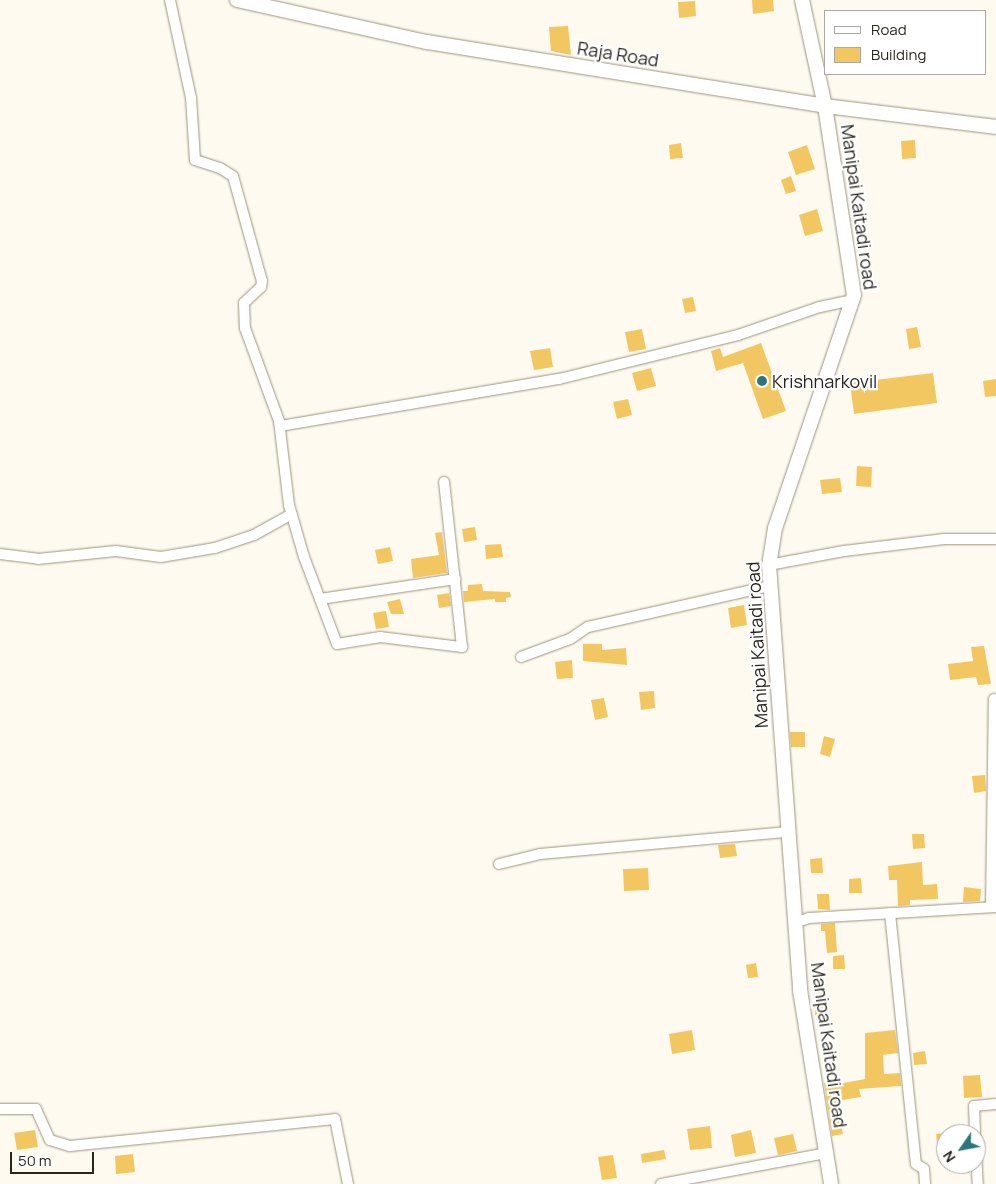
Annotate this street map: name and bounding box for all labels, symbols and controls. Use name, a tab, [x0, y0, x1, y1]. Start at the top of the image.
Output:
legend	[824, 10, 986, 75]
text: Road	[871, 19, 907, 40]
street label: Raja Road	[576, 37, 660, 71]
text: Building	[871, 44, 926, 65]
street label: Manipai Kaitadi road	[837, 123, 881, 291]
place label: Krishnarkovil	[772, 370, 877, 392]
marker: Krishnarkovil	[756, 375, 768, 387]
street label: Manipai Kaitadi road	[742, 561, 772, 729]
street label: Manipai Kaitadi road	[807, 961, 851, 1129]
north arrow	[936, 1124, 986, 1174]
scale bar	[12, 1142, 96, 1174]
text: N	[938, 1148, 960, 1166]
text: 50 m	[18, 1150, 52, 1171]

